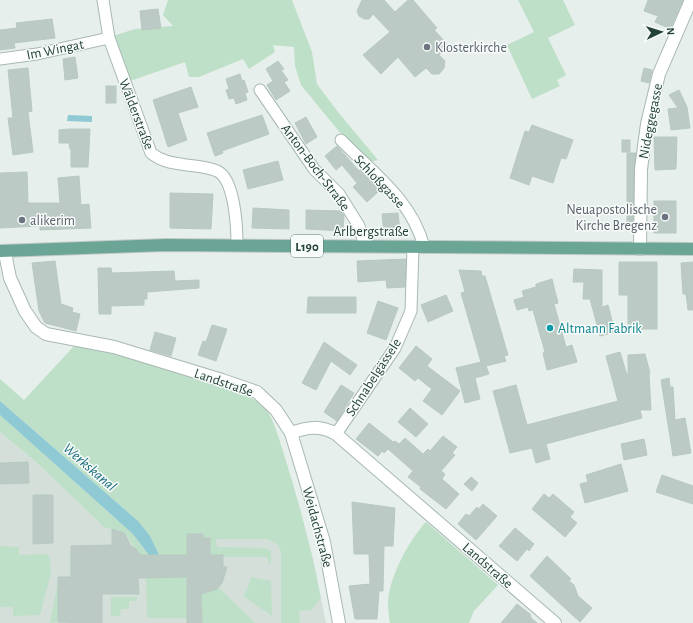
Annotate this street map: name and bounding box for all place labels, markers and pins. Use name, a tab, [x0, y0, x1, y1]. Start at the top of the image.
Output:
place label: Klosterkirche	[435, 41, 507, 55]
marker: Klosterkirche	[422, 42, 432, 52]
place label: Neuapostolische Kirche Bregenz	[566, 203, 657, 233]
marker: Neuapostolische Kirche Bregenz	[660, 212, 670, 222]
place label: alikerim	[30, 214, 75, 228]
marker: alikerim	[17, 215, 27, 225]
place label: Altmann Fabrik	[558, 322, 642, 336]
marker: Altmann Fabrik	[545, 323, 555, 333]

